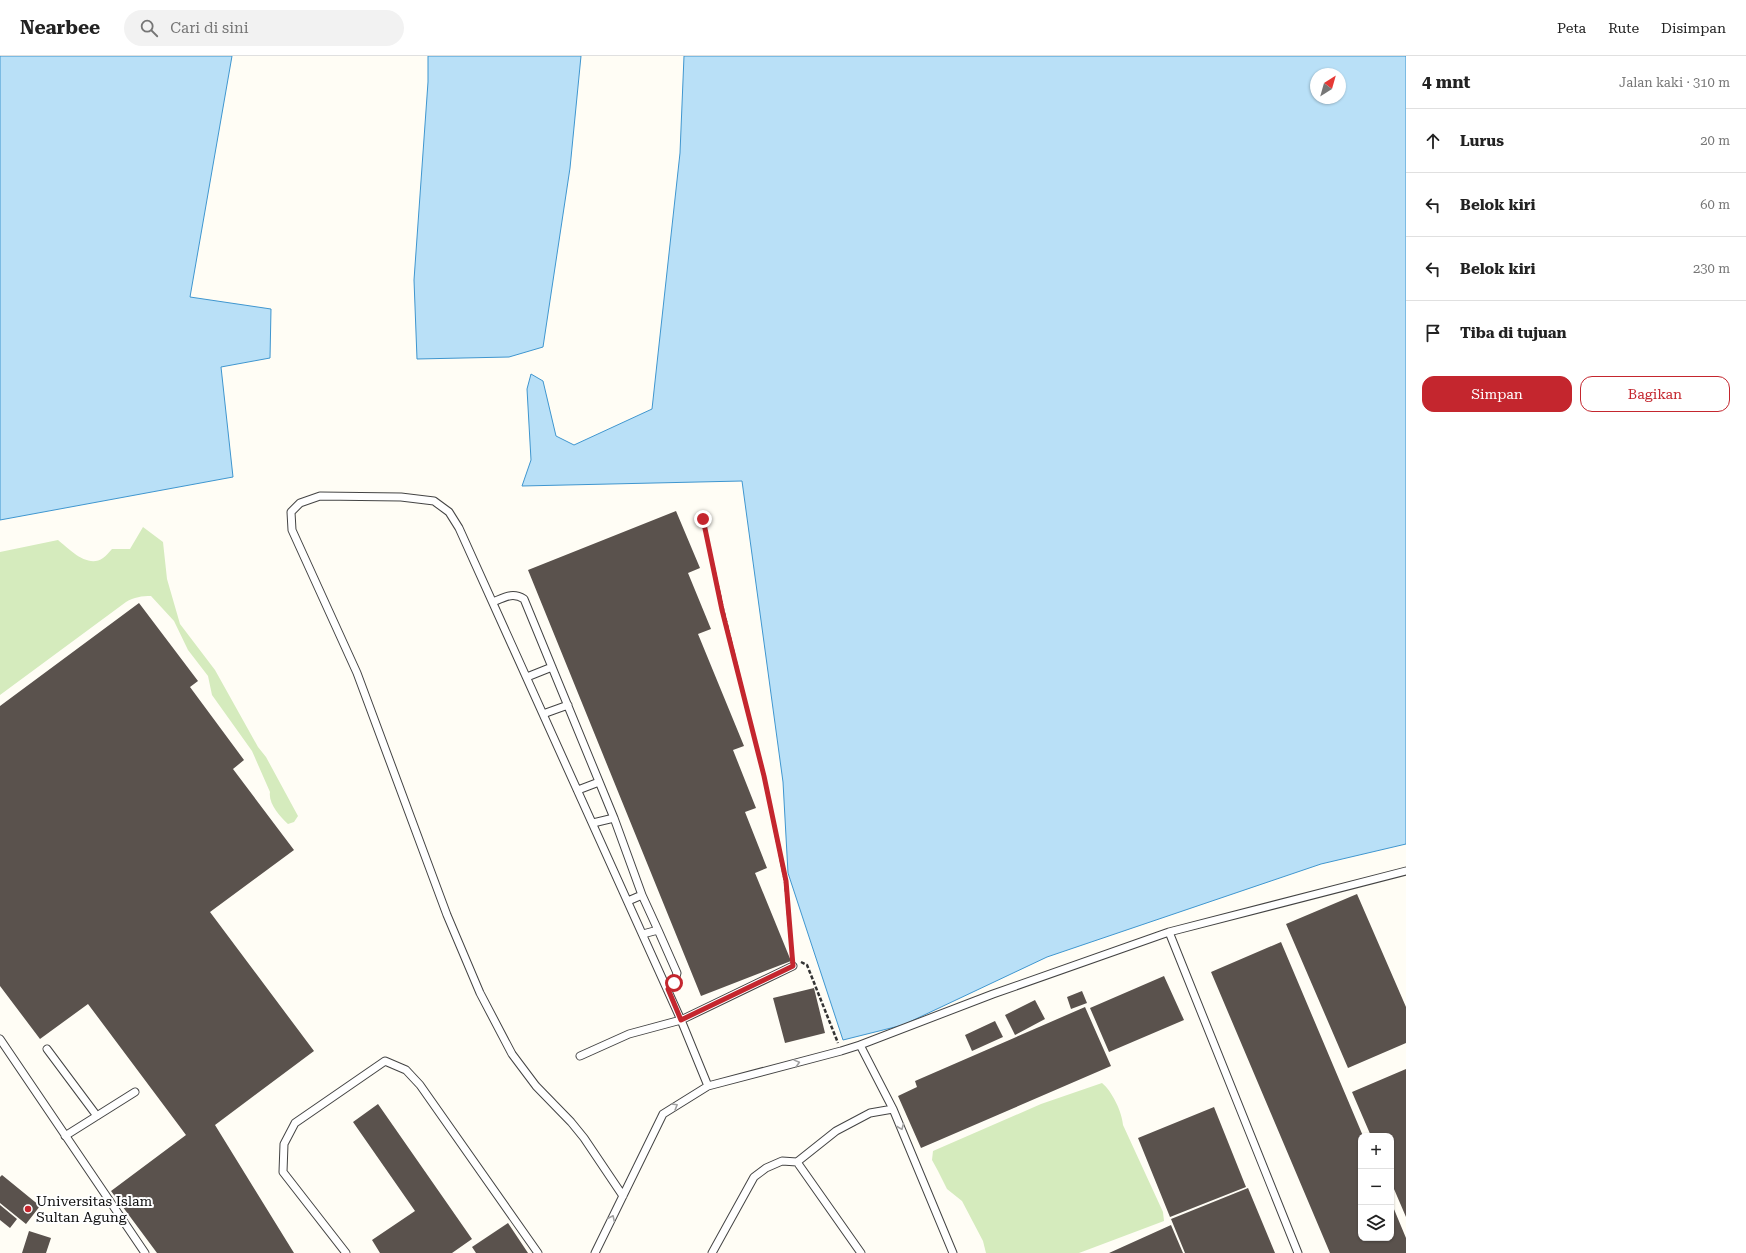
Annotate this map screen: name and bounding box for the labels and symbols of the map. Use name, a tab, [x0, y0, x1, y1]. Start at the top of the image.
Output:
north arrow	[1310, 68, 1346, 104]
route end	[694, 510, 712, 528]
route start	[665, 974, 683, 992]
one-way arrow	[793, 1059, 800, 1068]
one-way arrow	[671, 1104, 678, 1111]
one-way arrow	[896, 1124, 904, 1131]
place label: Universitas Islam Sultan Agung	[36, 1193, 153, 1225]
marker: Universitas Islam Sultan Agung	[23, 1204, 33, 1214]
one-way arrow	[607, 1215, 615, 1222]

